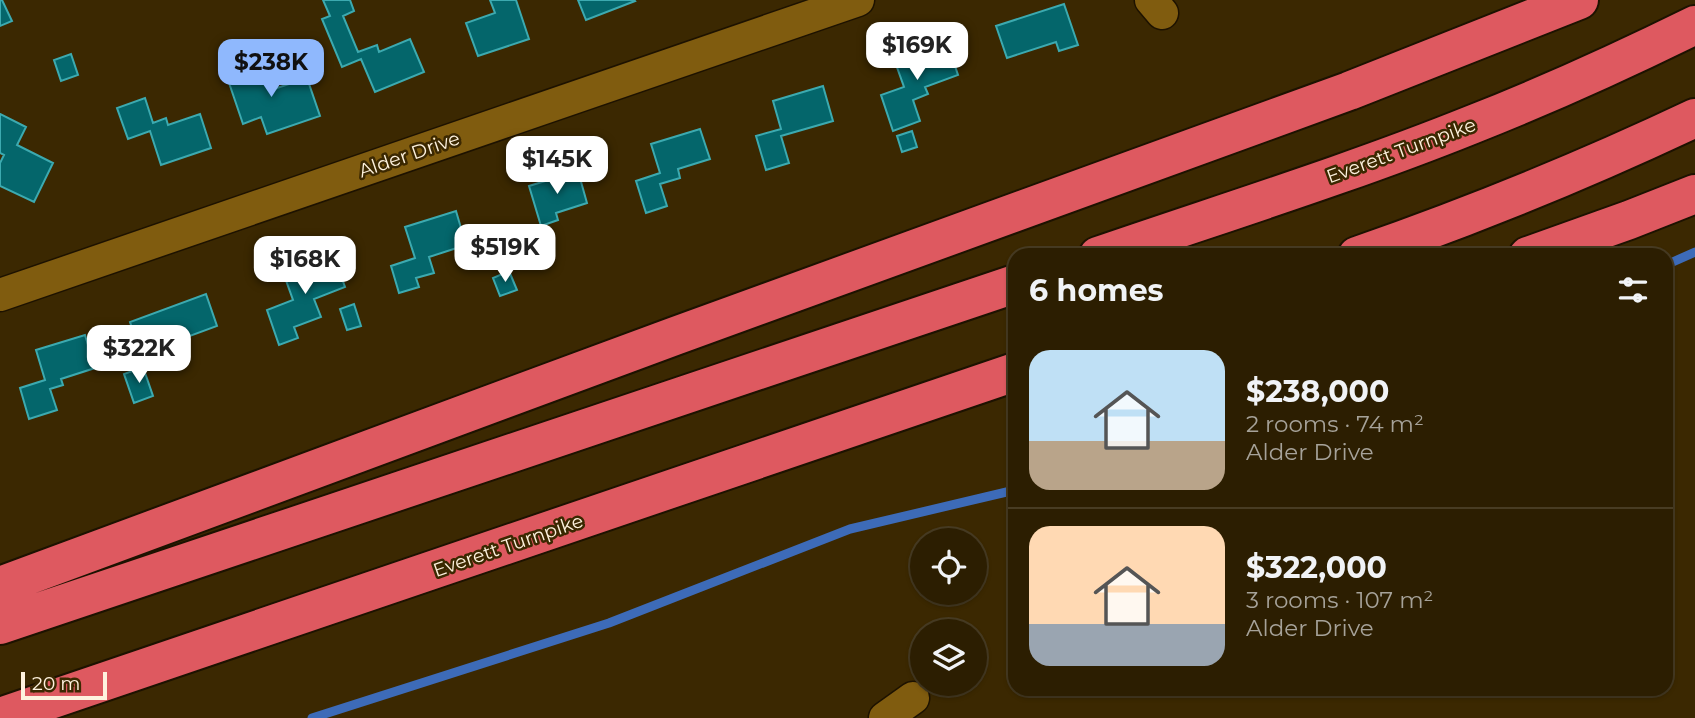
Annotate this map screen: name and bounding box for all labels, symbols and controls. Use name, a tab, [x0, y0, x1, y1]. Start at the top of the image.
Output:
pin: $169K	[868, 22, 966, 82]
text: $169K	[882, 31, 952, 59]
pin: $238K	[222, 40, 320, 99]
text: $238K	[234, 48, 308, 76]
street label: Everett Turnpike	[1323, 113, 1479, 188]
street label: Alder Drive	[356, 126, 463, 183]
pin: $145K	[508, 136, 606, 196]
text: $145K	[522, 145, 592, 173]
pin: $519K	[456, 224, 554, 284]
text: $519K	[470, 233, 540, 261]
pin: $168K	[256, 236, 354, 296]
text: $168K	[270, 245, 340, 273]
icon: filters	[1614, 271, 1652, 309]
text: 6 homes	[1029, 272, 1164, 309]
pin: $322K	[90, 326, 188, 385]
text: $322K	[103, 334, 175, 362]
text: $238,000	[1246, 373, 1389, 410]
icon: home	[1085, 378, 1169, 462]
text: 2 rooms · 74 m²	[1246, 410, 1424, 438]
text: Alder Drive	[1246, 438, 1374, 466]
street label: Everett Turnpike	[430, 509, 586, 582]
map controls	[910, 528, 987, 696]
button: locate	[910, 528, 987, 605]
text: $322,000	[1246, 549, 1387, 586]
icon: home	[1085, 554, 1169, 638]
text: 3 rooms · 107 m²	[1246, 586, 1433, 614]
text: Alder Drive	[1246, 614, 1374, 642]
button: layers	[910, 619, 987, 696]
scale bar	[21, 669, 107, 701]
text: 20 m	[32, 672, 80, 695]

